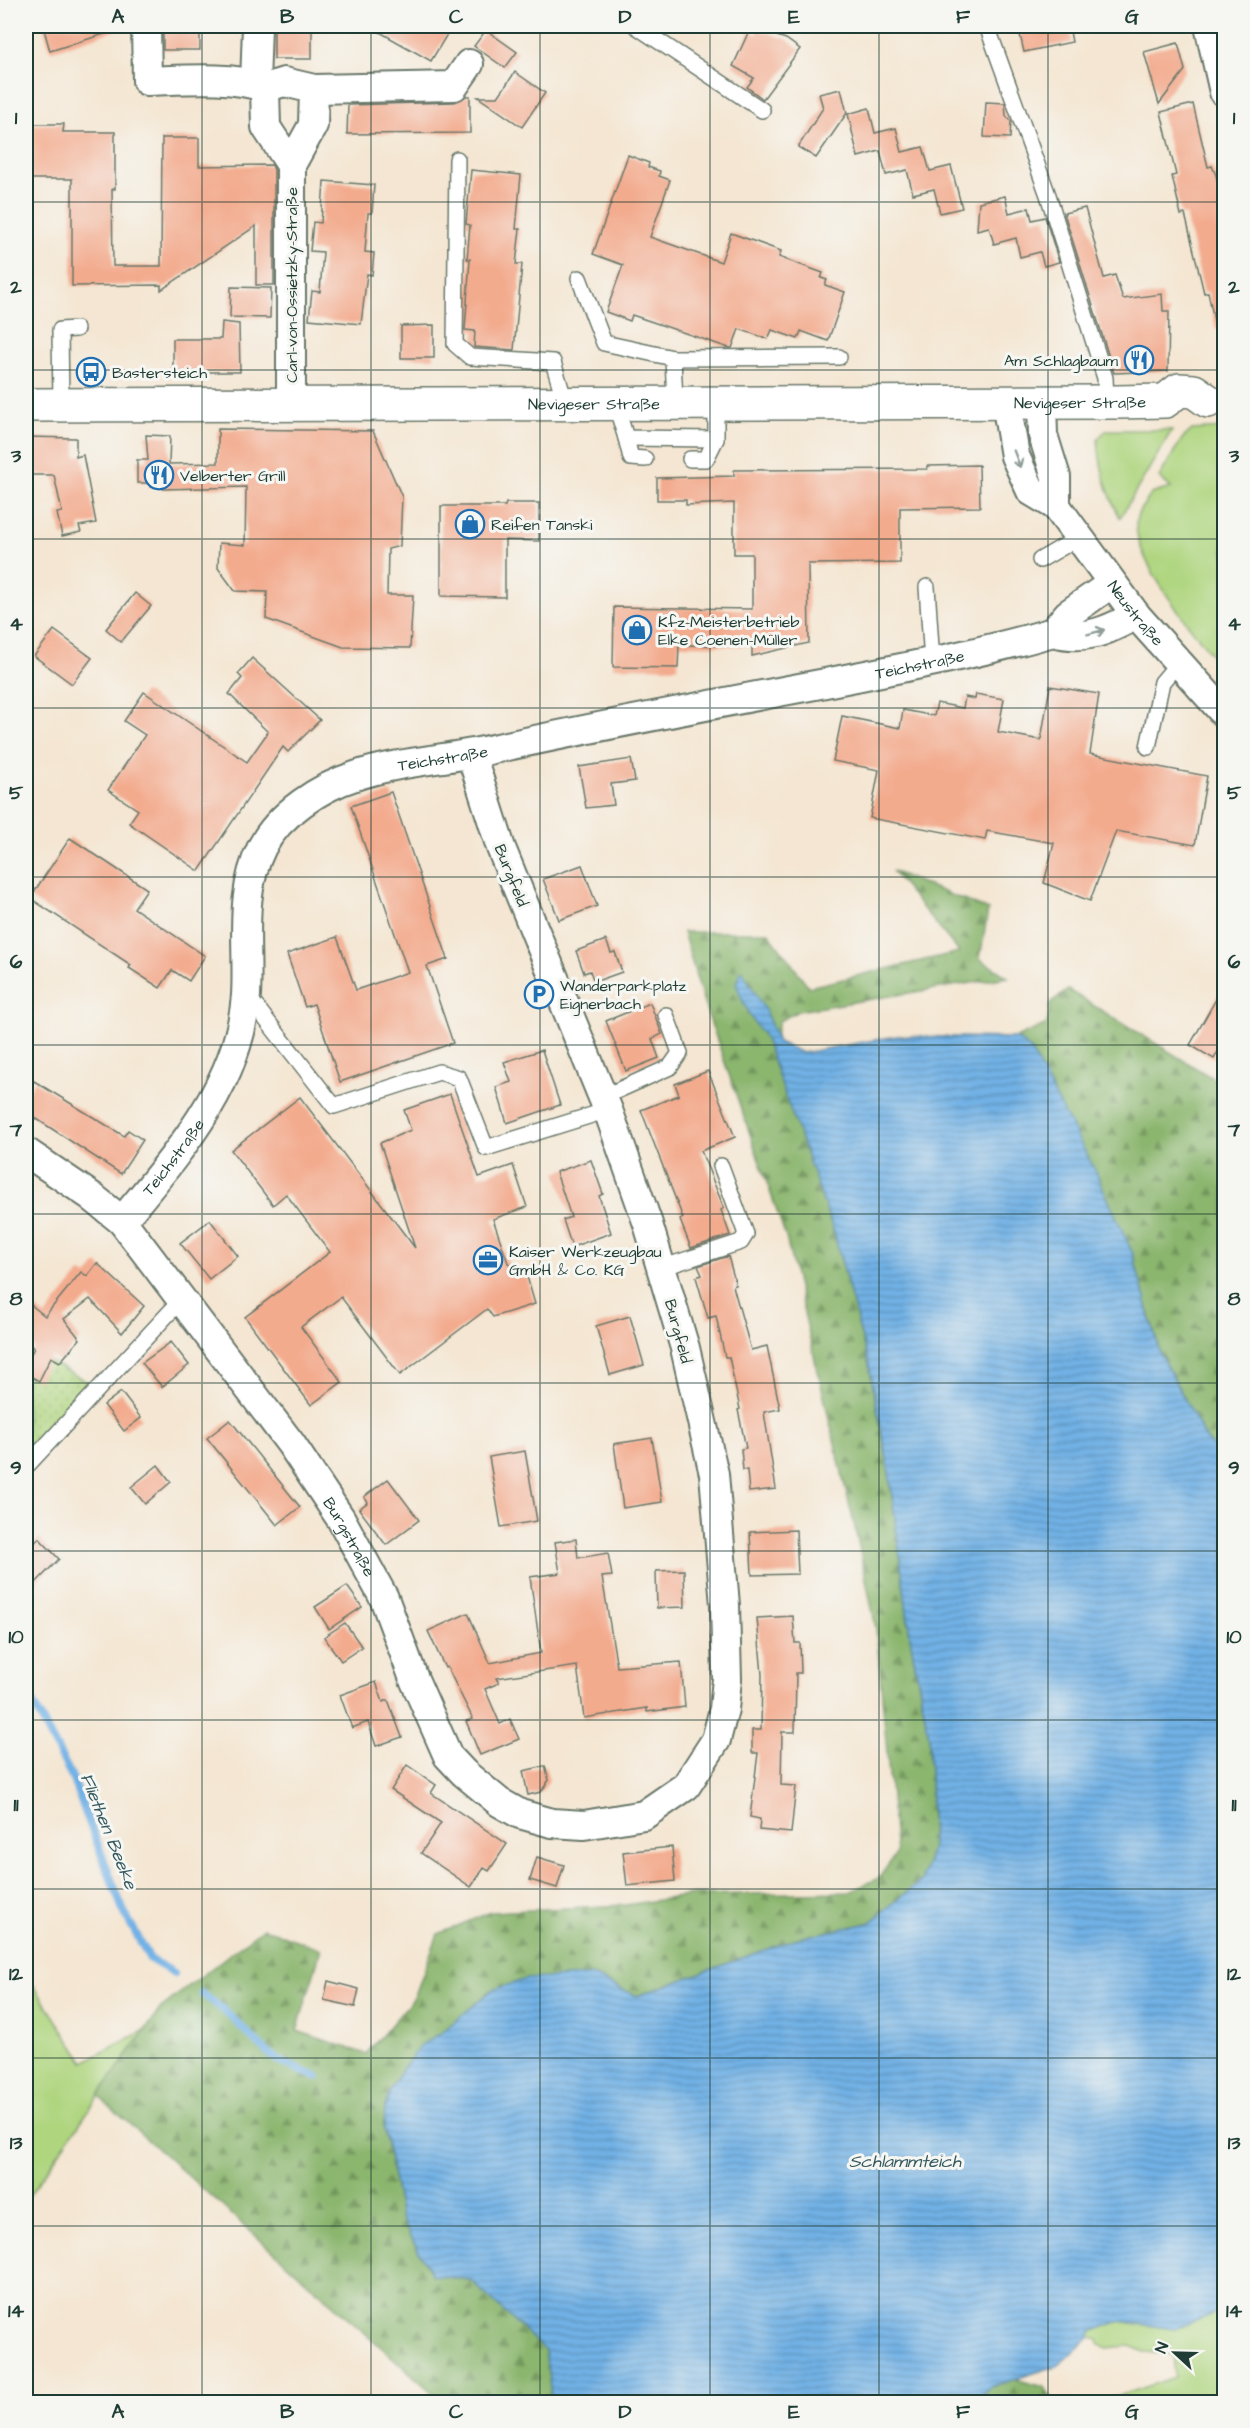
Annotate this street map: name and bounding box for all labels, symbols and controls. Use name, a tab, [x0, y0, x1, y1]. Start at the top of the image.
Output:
text: A	[112, 3, 125, 31]
text: B	[280, 3, 295, 31]
text: C	[449, 3, 464, 31]
text: D	[619, 3, 632, 31]
text: E	[788, 3, 800, 31]
text: F	[956, 3, 971, 31]
text: G	[1125, 3, 1139, 31]
text: 1	[15, 104, 18, 132]
text: 1	[1233, 104, 1236, 132]
street label: Carl-von-Ossietzky-Straße	[281, 187, 304, 383]
text: 2	[9, 273, 22, 301]
text: 2	[1227, 273, 1240, 301]
restaurant icon: Am Schlagbaum	[1123, 344, 1155, 376]
place label: Am Schlagbaum	[1004, 350, 1119, 373]
bus stop icon: Bastersteich	[75, 356, 107, 388]
place label: Bastersteich	[112, 362, 207, 384]
street label: Nevigeser Straße	[1014, 391, 1147, 415]
street label: Nevigeser Straße	[528, 393, 660, 417]
text: 3	[10, 442, 22, 470]
text: 3	[1228, 442, 1240, 470]
one-way arrow	[1013, 449, 1024, 468]
restaurant icon: Velberter Grill	[143, 459, 175, 491]
place label: Velberter Grill	[180, 465, 285, 487]
shop icon: Reifen Tanski	[454, 508, 486, 540]
place label: Reifen Tanski	[491, 514, 593, 536]
street label: Neustraße	[1102, 576, 1169, 651]
text: 4	[9, 610, 23, 638]
text: 4	[1227, 610, 1241, 638]
place label: Kfz-Meisterbetrieb Elke Coenen-Müller	[658, 611, 799, 651]
shop icon: Kfz-Meisterbetrieb Elke Coenen-Müller	[621, 614, 653, 646]
one-way arrow	[1086, 626, 1105, 638]
street label: Teichstraße	[873, 645, 967, 685]
street label: Teichstraße	[396, 740, 490, 777]
text: 5	[9, 779, 24, 807]
text: 5	[1227, 779, 1242, 807]
street label: Burgfeld	[488, 841, 534, 910]
text: 6	[10, 948, 23, 976]
text: 6	[1228, 948, 1241, 976]
place label: Wanderparkplatz Eignerbach	[560, 975, 687, 1016]
parking icon: Wanderparkplatz Eignerbach	[523, 978, 555, 1010]
street label: Teichstraße	[137, 1114, 210, 1200]
text: 7	[9, 1116, 23, 1144]
text: 7	[1227, 1116, 1241, 1144]
place label: Kaiser Werkzeugbau GmbH & Co. KG	[509, 1241, 662, 1281]
office icon: Kaiser Werkzeugbau GmbH & Co. KG	[472, 1244, 504, 1276]
text: 8	[10, 1285, 23, 1313]
text: 8	[1228, 1285, 1241, 1313]
street label: Burgfeld	[658, 1297, 697, 1366]
text: 9	[10, 1454, 22, 1482]
text: 9	[1228, 1454, 1240, 1482]
street label: Burgstraße	[318, 1493, 380, 1581]
text: 10	[8, 1623, 24, 1651]
text: 10	[1226, 1623, 1242, 1651]
water label: Fliethen Beeke	[74, 1769, 144, 1894]
text: 11	[13, 1791, 19, 1819]
text: 11	[1231, 1791, 1237, 1819]
text: 12	[9, 1960, 24, 1988]
text: 12	[1227, 1960, 1242, 1988]
text: 13	[10, 2129, 23, 2157]
text: 13	[1228, 2129, 1241, 2157]
water label: Schlammteich	[849, 2149, 962, 2174]
text: 14	[8, 2297, 24, 2325]
text: 14	[1226, 2297, 1242, 2325]
north arrow	[1145, 2323, 1205, 2383]
text: N	[1150, 2339, 1174, 2357]
text: A	[112, 2398, 125, 2426]
text: B	[280, 2398, 295, 2426]
text: C	[449, 2398, 464, 2426]
text: D	[619, 2398, 632, 2426]
text: E	[788, 2398, 800, 2426]
text: F	[956, 2398, 971, 2426]
text: G	[1125, 2398, 1139, 2426]

